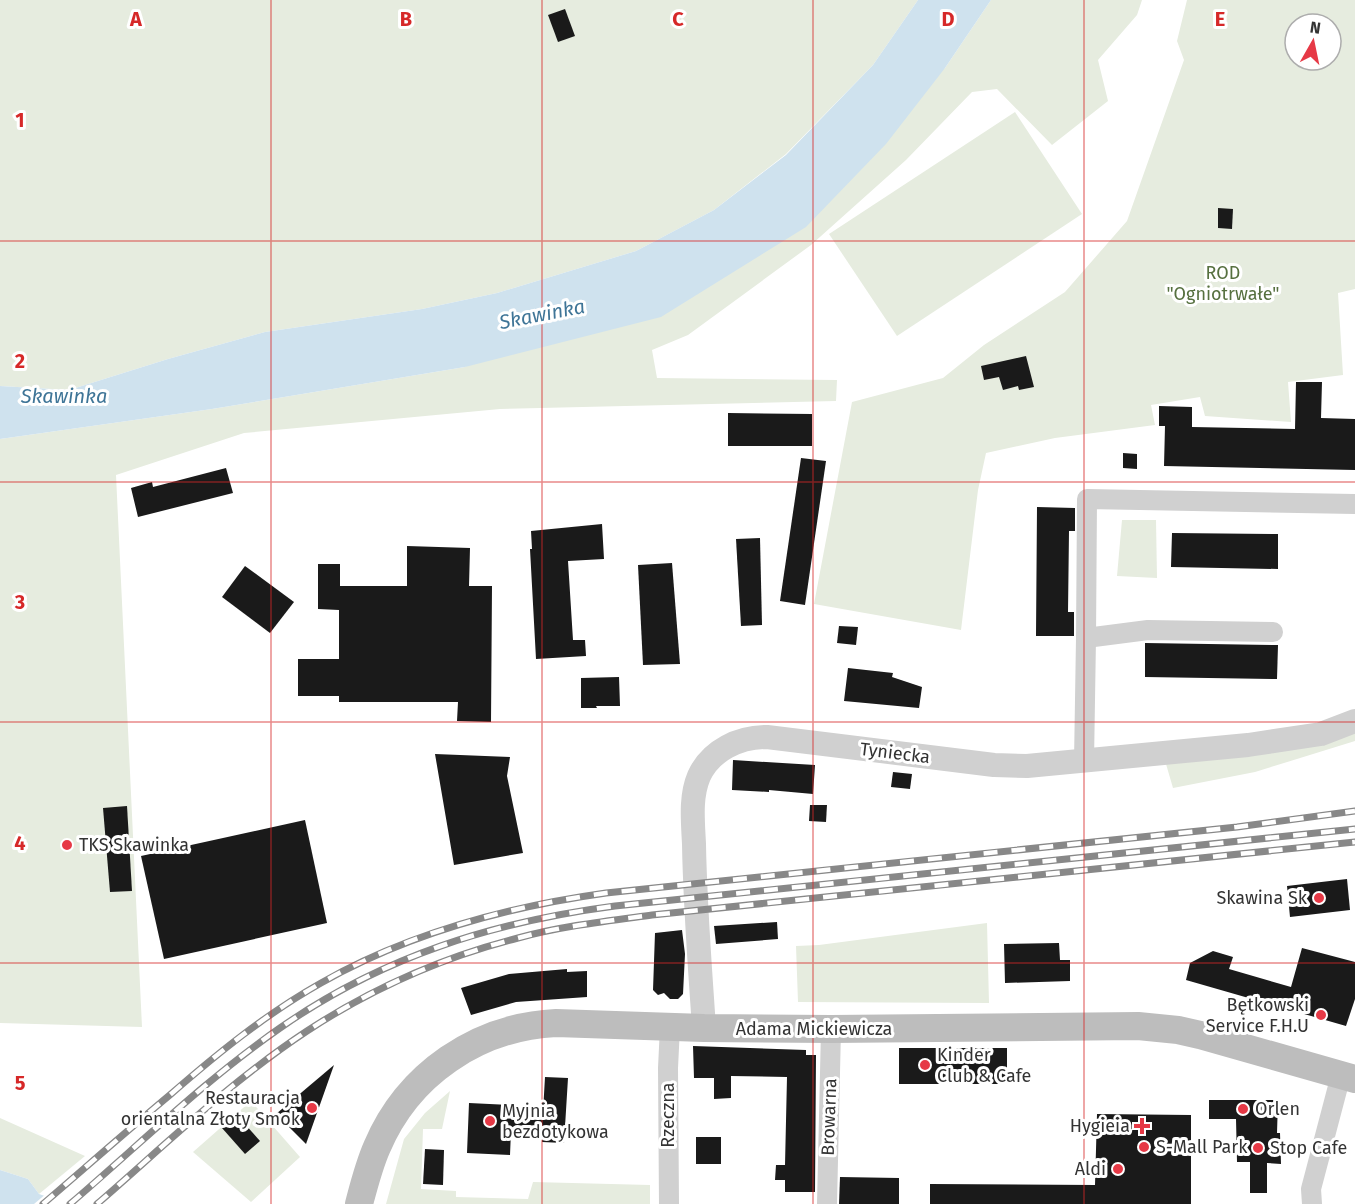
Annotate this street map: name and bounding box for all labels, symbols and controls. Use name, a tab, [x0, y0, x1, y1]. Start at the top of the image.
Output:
text: A	[129, 7, 143, 31]
text: B	[400, 7, 412, 31]
text: C	[672, 7, 684, 31]
text: D	[941, 7, 955, 31]
text: E	[1215, 7, 1225, 31]
north arrow	[1283, 12, 1343, 72]
text: N	[1309, 17, 1322, 38]
text: 1	[15, 108, 25, 132]
park label: ROD "Ogniotrwałe"	[1166, 262, 1280, 305]
water label: Skawinka	[496, 294, 587, 334]
text: 2	[15, 349, 25, 373]
water label: Skawinka	[20, 384, 107, 408]
text: 3	[14, 590, 25, 614]
street label: Tyniecka	[859, 738, 931, 768]
text: 4	[14, 831, 26, 855]
place label: TKS Skawinka	[79, 834, 189, 856]
marker: TKS Skawinka	[60, 838, 74, 852]
place label: Skawina Sk	[1216, 887, 1308, 909]
marker: Skawina Sk	[1312, 891, 1326, 905]
place label: Bętkowski Service F.H.U	[1206, 994, 1309, 1037]
marker: Bętkowski Service F.H.U	[1314, 1008, 1328, 1022]
street label: Adama Mickiewicza	[736, 1018, 892, 1040]
place label: Kinder Club & Cafe	[937, 1044, 1031, 1087]
marker: Kinder Club & Cafe	[918, 1058, 932, 1072]
text: 5	[15, 1071, 26, 1095]
street label: Browarna	[817, 1078, 841, 1156]
street label: Rzeczna	[657, 1082, 679, 1148]
place label: Restauracja orientalna Złoty Smok	[121, 1087, 301, 1130]
place label: Orlen	[1255, 1098, 1300, 1120]
place label: Myjnia bezdotykowa	[502, 1100, 609, 1143]
marker: Restauracja orientalna Złoty Smok	[305, 1101, 319, 1115]
marker: Orlen	[1236, 1102, 1250, 1116]
marker: Myjnia bezdotykowa	[483, 1114, 497, 1128]
place label: Hygieia	[1070, 1115, 1130, 1137]
marker: Hygieia	[1135, 1119, 1149, 1133]
place label: S-Mall Park	[1156, 1136, 1248, 1158]
place label: Stop Cafe	[1270, 1137, 1347, 1159]
marker: S-Mall Park	[1137, 1140, 1151, 1154]
marker: Stop Cafe	[1251, 1141, 1265, 1155]
place label: Aldi	[1075, 1158, 1106, 1180]
marker: Aldi	[1111, 1162, 1125, 1176]

